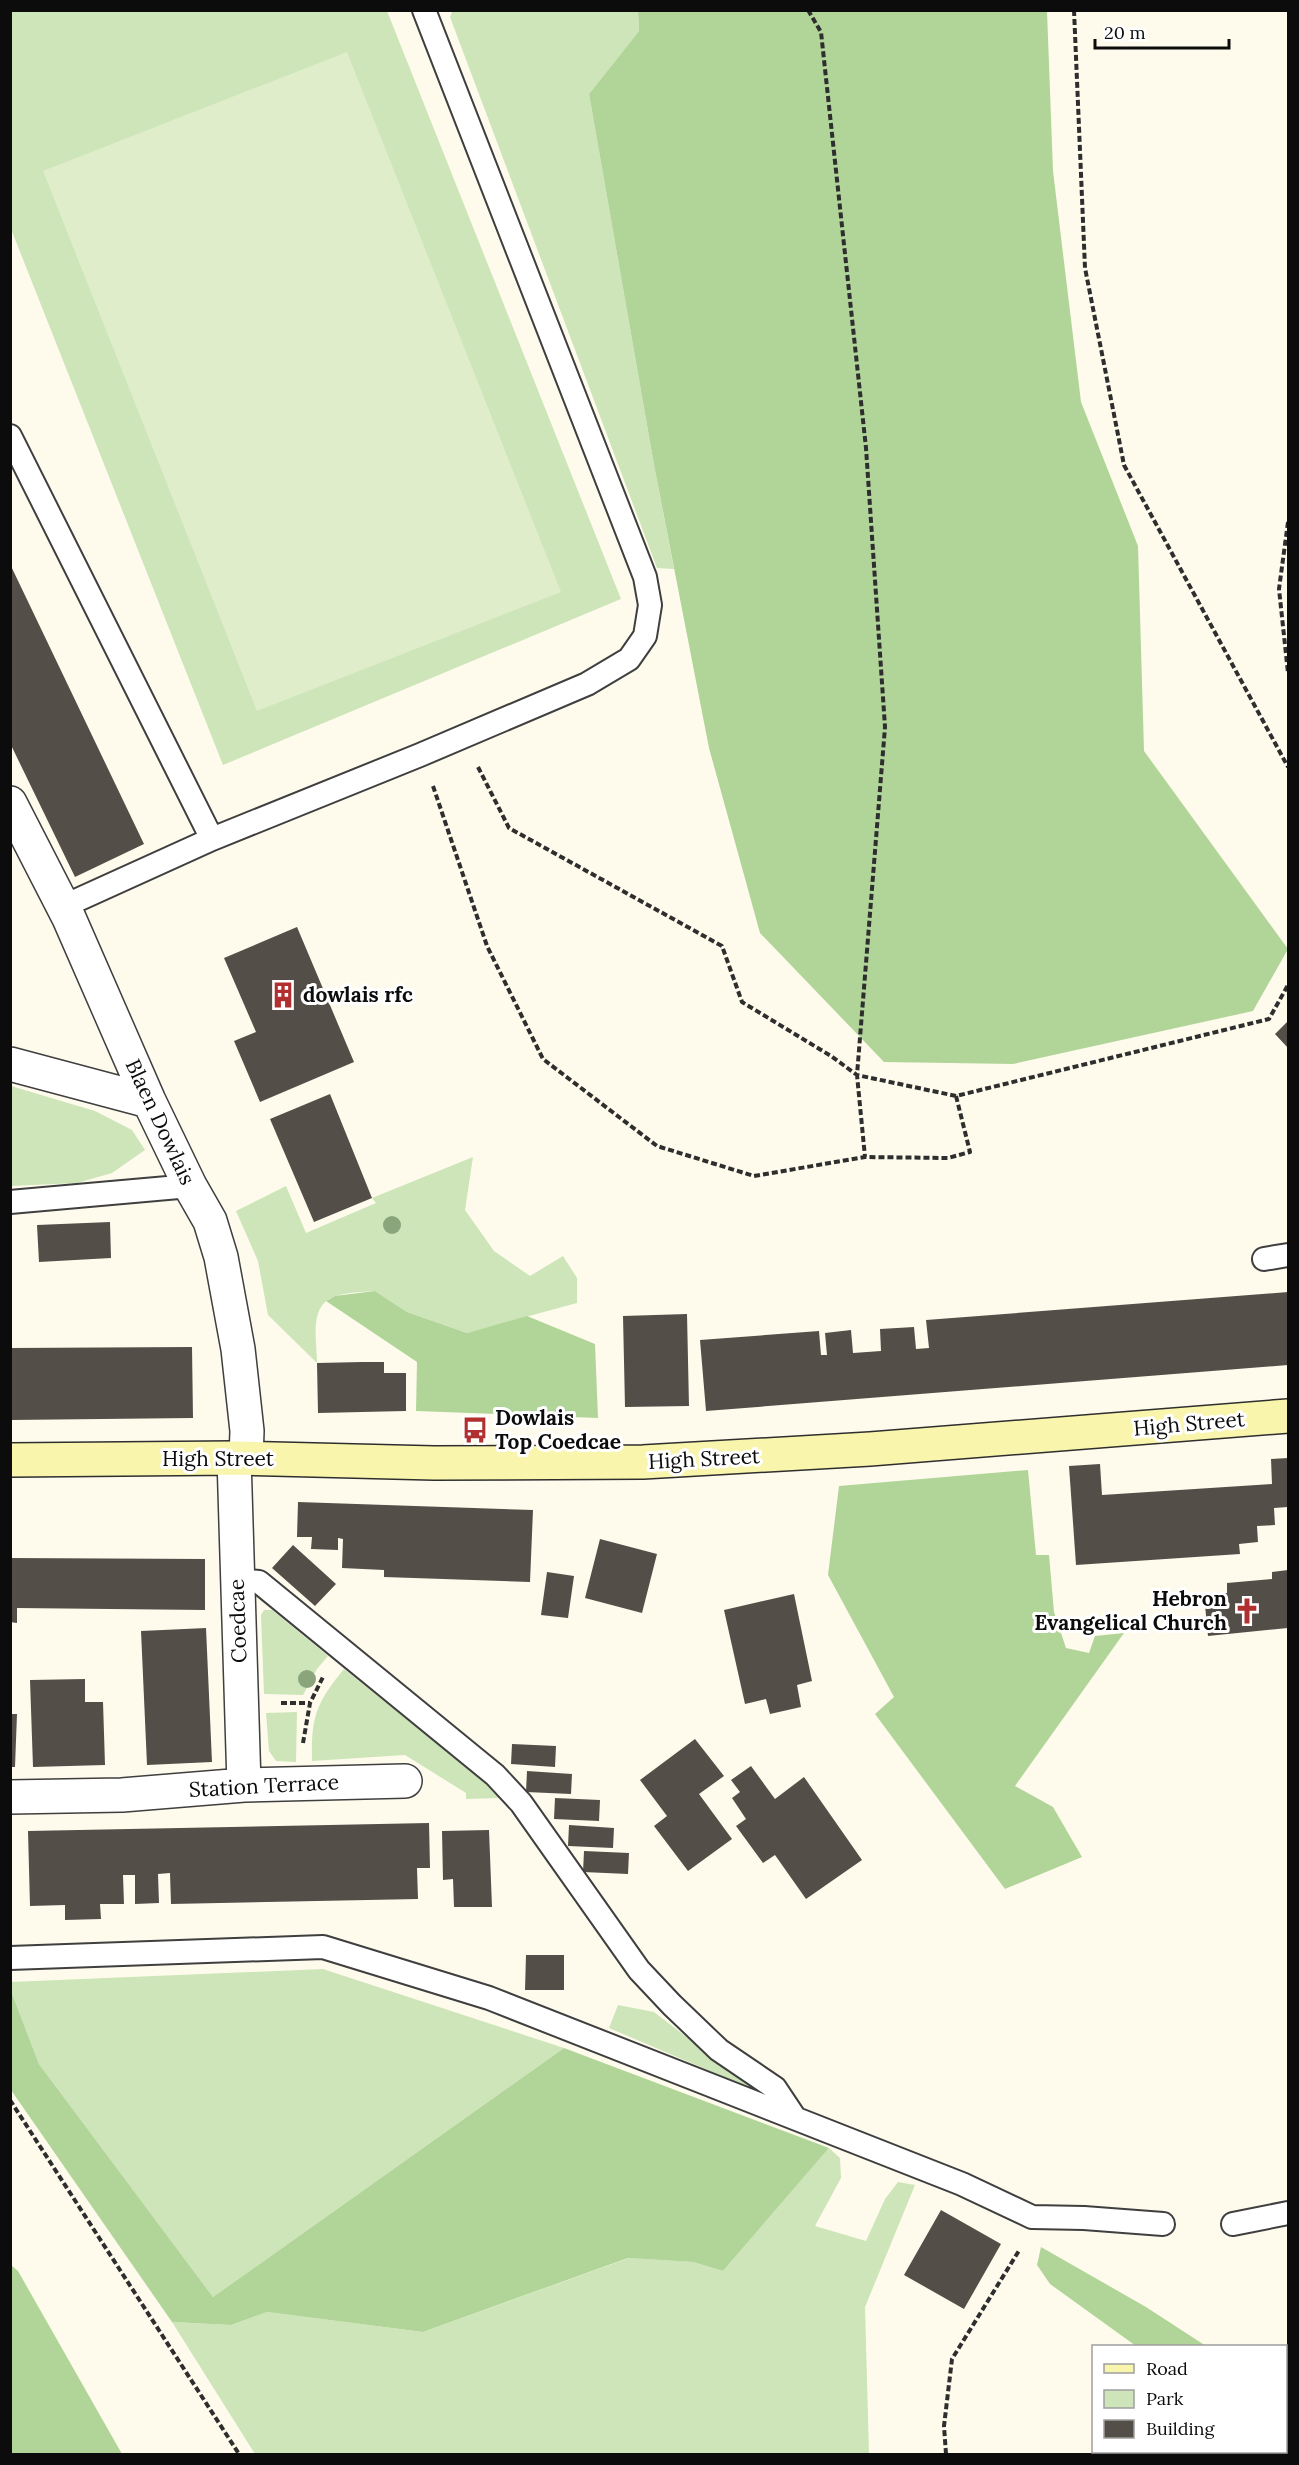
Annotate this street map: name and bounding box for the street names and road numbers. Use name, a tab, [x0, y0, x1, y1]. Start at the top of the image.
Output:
street label: Blaen Dowlais	[120, 1055, 201, 1189]
street label: High Street	[1132, 1405, 1247, 1442]
street label: High Street	[647, 1442, 761, 1475]
street label: High Street	[162, 1445, 275, 1472]
street label: Coedcae	[223, 1578, 252, 1664]
street label: Station Terrace	[188, 1768, 340, 1803]

